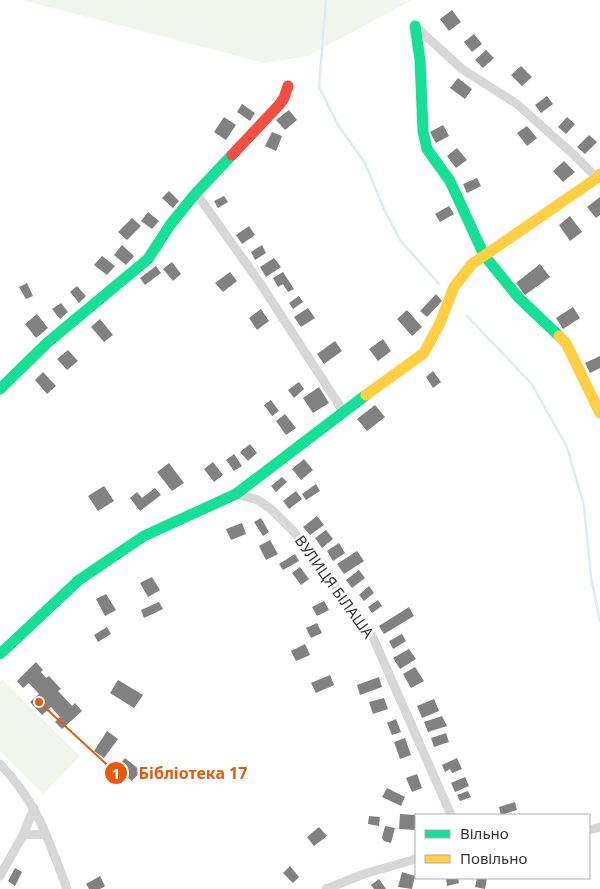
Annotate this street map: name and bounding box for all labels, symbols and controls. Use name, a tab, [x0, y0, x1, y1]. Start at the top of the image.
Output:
street label: ВУЛИЦЯ БІЛАША	[291, 531, 379, 642]
callout: Бібліотека 17	[103, 758, 257, 789]
text: Бібліотека 17	[139, 762, 247, 784]
text: 1	[112, 763, 120, 783]
legend	[415, 814, 590, 879]
text: Вільно	[460, 823, 509, 843]
text: Повільно	[460, 848, 527, 868]

